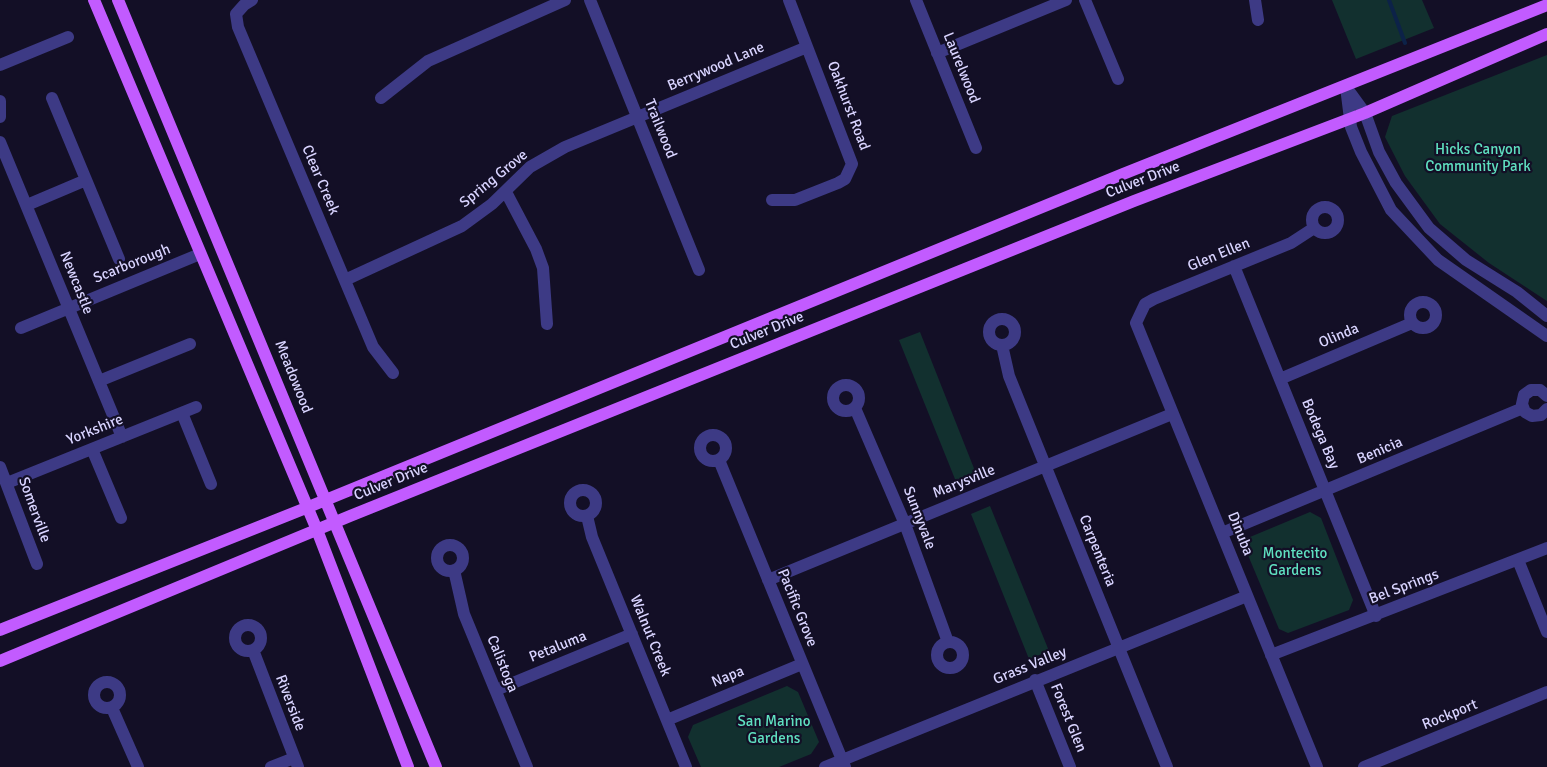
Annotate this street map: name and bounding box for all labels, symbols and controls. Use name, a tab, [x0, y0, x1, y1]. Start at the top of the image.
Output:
street label: Laurelwood	[939, 30, 983, 106]
street label: Berrywood Lane	[665, 38, 767, 96]
street label: Oakhurst Road	[823, 59, 873, 153]
street label: Trailwood	[640, 97, 680, 161]
park label: Hicks Canyon Community Park	[1425, 141, 1531, 176]
street label: Clear Creek	[297, 142, 343, 218]
street label: Spring Grove	[456, 146, 532, 212]
street label: Culver Drive	[1103, 158, 1183, 202]
street label: Glen Ellen	[1185, 234, 1253, 276]
street label: Scarborough	[91, 240, 173, 288]
street label: Newcastle	[55, 249, 97, 317]
street label: Culver Drive	[727, 308, 807, 354]
street label: Olinda	[1316, 320, 1362, 352]
street label: Meadowood	[270, 338, 316, 416]
street label: Bodega Bay	[1297, 396, 1343, 472]
street label: Yorkshire	[64, 411, 126, 449]
street label: Benicia	[1355, 433, 1405, 469]
street label: Culver Drive	[351, 459, 431, 505]
street label: Marysville	[930, 461, 998, 503]
street label: Somerville	[14, 475, 54, 545]
street label: Sunnyvale	[899, 484, 939, 552]
street label: Dinuba	[1223, 509, 1257, 559]
street label: Carpenteria	[1074, 512, 1120, 590]
park label: Montecito Gardens	[1263, 545, 1327, 580]
street label: Pacific Grove	[773, 566, 821, 650]
street label: Bel Springs	[1367, 566, 1441, 608]
street label: Walnut Creek	[626, 593, 674, 679]
street label: Petaluma	[527, 627, 589, 667]
street label: Calistoga	[482, 633, 522, 695]
street label: Grass Valley	[991, 643, 1069, 689]
street label: Napa	[709, 662, 747, 692]
street label: Riverside	[271, 672, 309, 734]
street label: Forest Glen	[1046, 681, 1090, 755]
street label: Rockport	[1420, 696, 1480, 734]
park label: San Marino Gardens	[738, 713, 810, 748]

